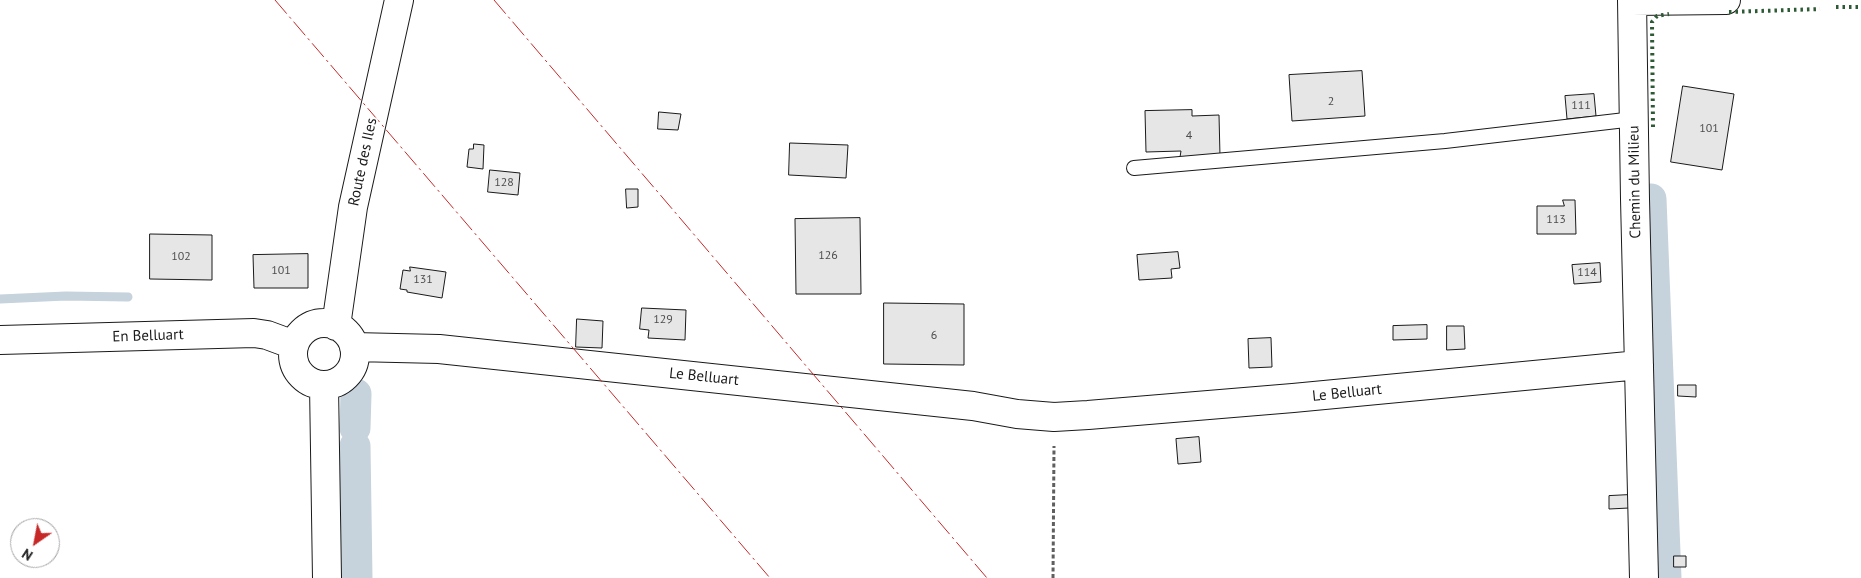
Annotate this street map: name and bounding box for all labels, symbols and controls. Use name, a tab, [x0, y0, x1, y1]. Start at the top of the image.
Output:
house number: 2	[1328, 95, 1334, 109]
house number: 111	[1571, 99, 1591, 113]
street label: Route des Iles	[345, 116, 381, 208]
house number: 101	[1699, 122, 1719, 136]
street label: Chemin du Milieu	[1625, 125, 1645, 239]
house number: 4	[1186, 129, 1192, 143]
house number: 128	[494, 176, 514, 190]
house number: 113	[1546, 213, 1566, 227]
house number: 126	[818, 249, 838, 263]
house number: 102	[171, 250, 191, 264]
house number: 101	[271, 264, 291, 278]
house number: 114	[1577, 266, 1597, 280]
house number: 131	[413, 273, 433, 287]
house number: 129	[653, 313, 673, 327]
street label: En Belluart	[112, 326, 184, 346]
house number: 6	[931, 329, 937, 343]
street label: Le Belluart	[668, 364, 740, 390]
street label: Le Belluart	[1311, 380, 1383, 406]
north arrow	[10, 518, 60, 568]
text: N	[19, 545, 36, 565]

